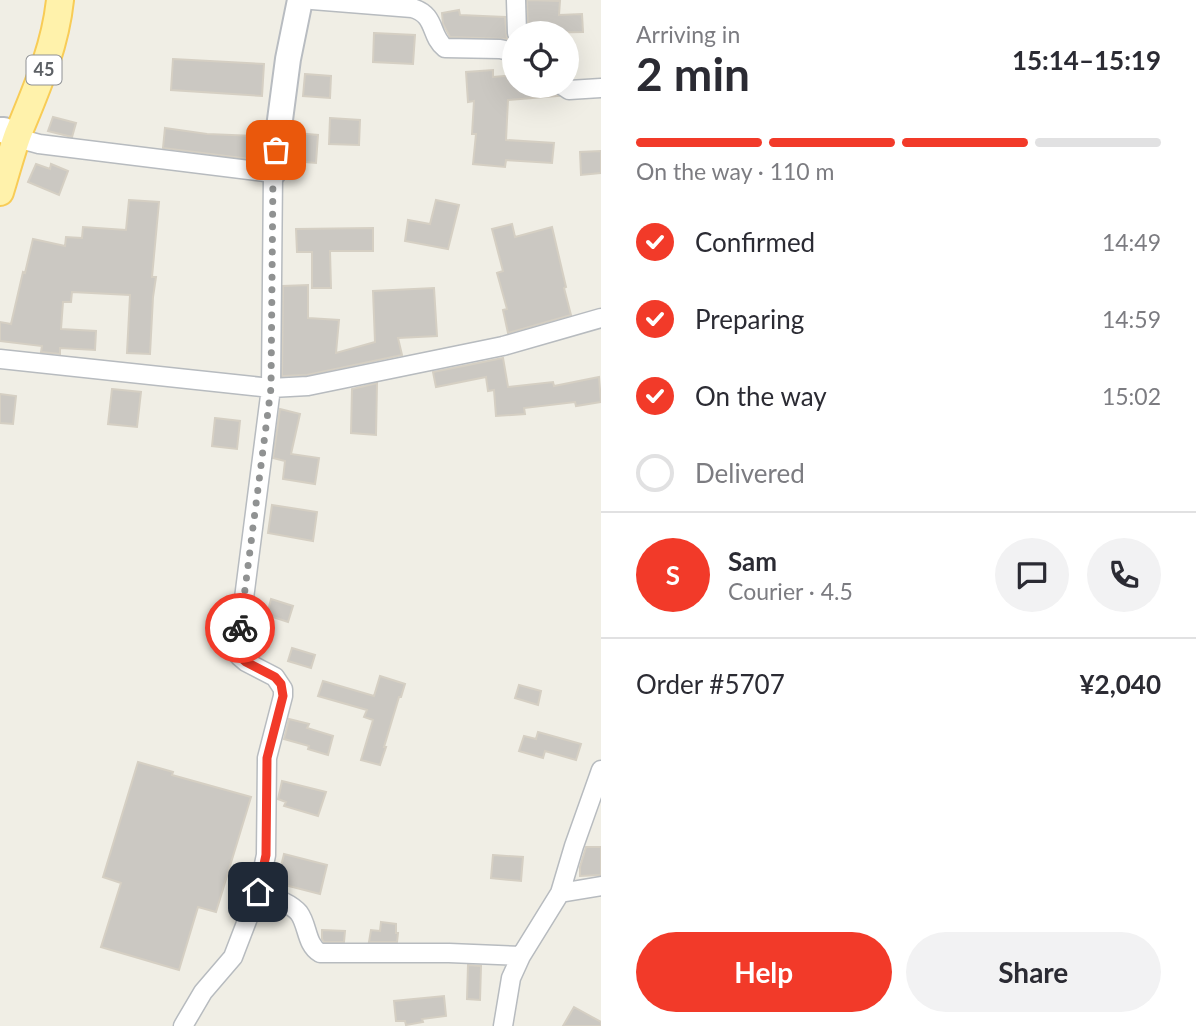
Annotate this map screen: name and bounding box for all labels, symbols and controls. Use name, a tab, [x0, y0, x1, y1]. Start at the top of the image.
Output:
text: Arriving in	[636, 20, 740, 48]
map controls	[502, 21, 579, 98]
button: locate	[502, 21, 579, 98]
text: 15:14–15:19	[1012, 44, 1161, 76]
text: 2 min	[636, 46, 750, 101]
road number: 45	[26, 56, 61, 84]
pin	[246, 120, 306, 180]
icon: bag	[257, 131, 295, 169]
text: On the way · 110 m	[636, 157, 835, 185]
icon: check	[636, 223, 674, 261]
text: Confirmed	[695, 226, 815, 258]
text: 14:49	[1102, 228, 1161, 256]
icon: check	[636, 300, 674, 338]
text: Preparing	[695, 303, 804, 335]
text: 14:59	[1102, 305, 1161, 333]
icon: check	[636, 377, 674, 415]
text: On the way	[695, 380, 827, 412]
text: 15:02	[1102, 382, 1161, 410]
text: Delivered	[695, 457, 805, 489]
button: chat	[995, 538, 1069, 612]
button: phone	[1087, 538, 1161, 612]
text: Sam	[728, 545, 777, 577]
text: S	[666, 559, 680, 591]
text: Courier · 4.5	[728, 577, 853, 605]
courier	[205, 593, 275, 663]
icon: bike	[221, 609, 259, 647]
text: Order #5707	[636, 668, 785, 700]
text: ¥2,040	[1080, 668, 1161, 700]
pin	[228, 862, 288, 922]
icon: home	[239, 873, 277, 911]
button: Help	[636, 932, 892, 1012]
button: Share	[906, 932, 1161, 1012]

